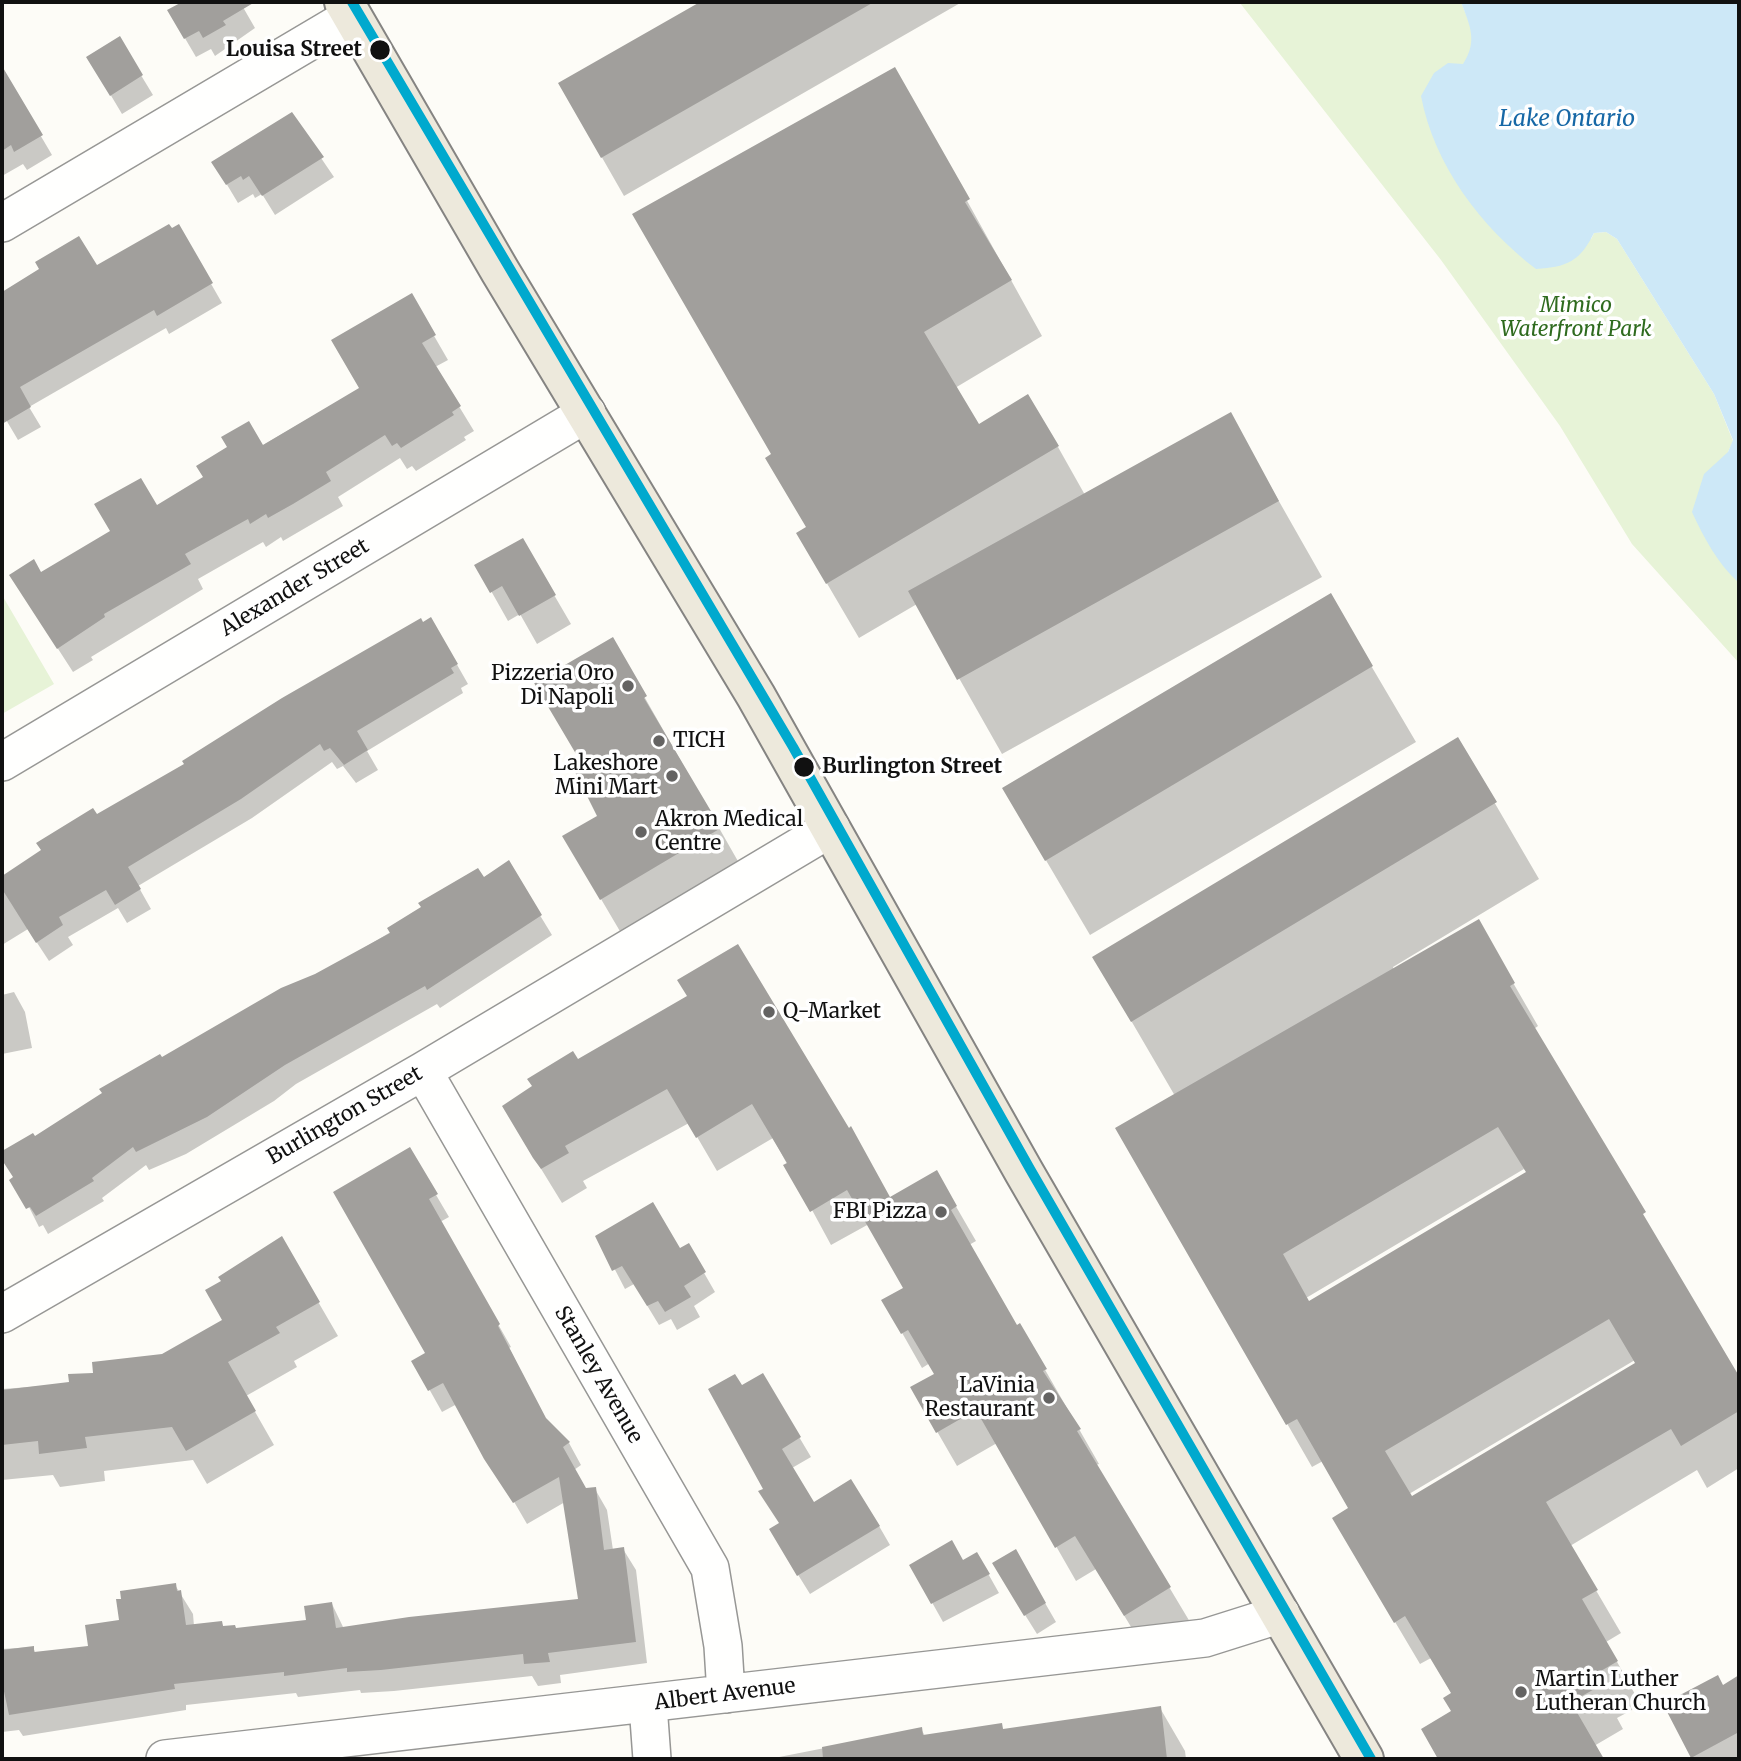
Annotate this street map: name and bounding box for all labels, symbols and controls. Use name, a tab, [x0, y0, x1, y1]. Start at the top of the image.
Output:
place label: Louisa Street	[226, 37, 362, 63]
marker: Louisa Street	[368, 38, 392, 62]
water label: Lake Ontario	[1499, 105, 1635, 133]
park label: Mimico Waterfront Park	[1500, 293, 1652, 343]
street label: Alexander Street	[216, 534, 374, 642]
place label: Pizzeria Oro Di Napoli	[491, 661, 614, 711]
marker: Pizzeria Oro Di Napoli	[620, 678, 636, 694]
place label: TICH	[673, 728, 725, 754]
marker: TICH	[651, 733, 667, 749]
place label: Lakeshore Mini Mart	[553, 751, 658, 801]
place label: Burlington Street	[822, 754, 1002, 780]
marker: Burlington Street	[792, 755, 816, 779]
marker: Lakeshore Mini Mart	[664, 768, 680, 784]
place label: Akron Medical Centre	[655, 807, 803, 857]
marker: Akron Medical Centre	[633, 824, 649, 840]
place label: Q-Market	[783, 999, 881, 1025]
marker: Q-Market	[761, 1004, 777, 1020]
street label: Burlington Street	[263, 1061, 427, 1171]
place label: FBI Pizza	[833, 1199, 927, 1225]
marker: FBI Pizza	[933, 1204, 949, 1220]
street label: Stanley Avenue	[549, 1302, 647, 1448]
place label: LaVinia Restaurant	[925, 1373, 1035, 1423]
marker: LaVinia Restaurant	[1041, 1390, 1057, 1406]
place label: Martin Luther Lutheran Church	[1535, 1667, 1706, 1717]
street label: Albert Avenue	[653, 1674, 797, 1716]
marker: Martin Luther Lutheran Church	[1513, 1684, 1529, 1700]

